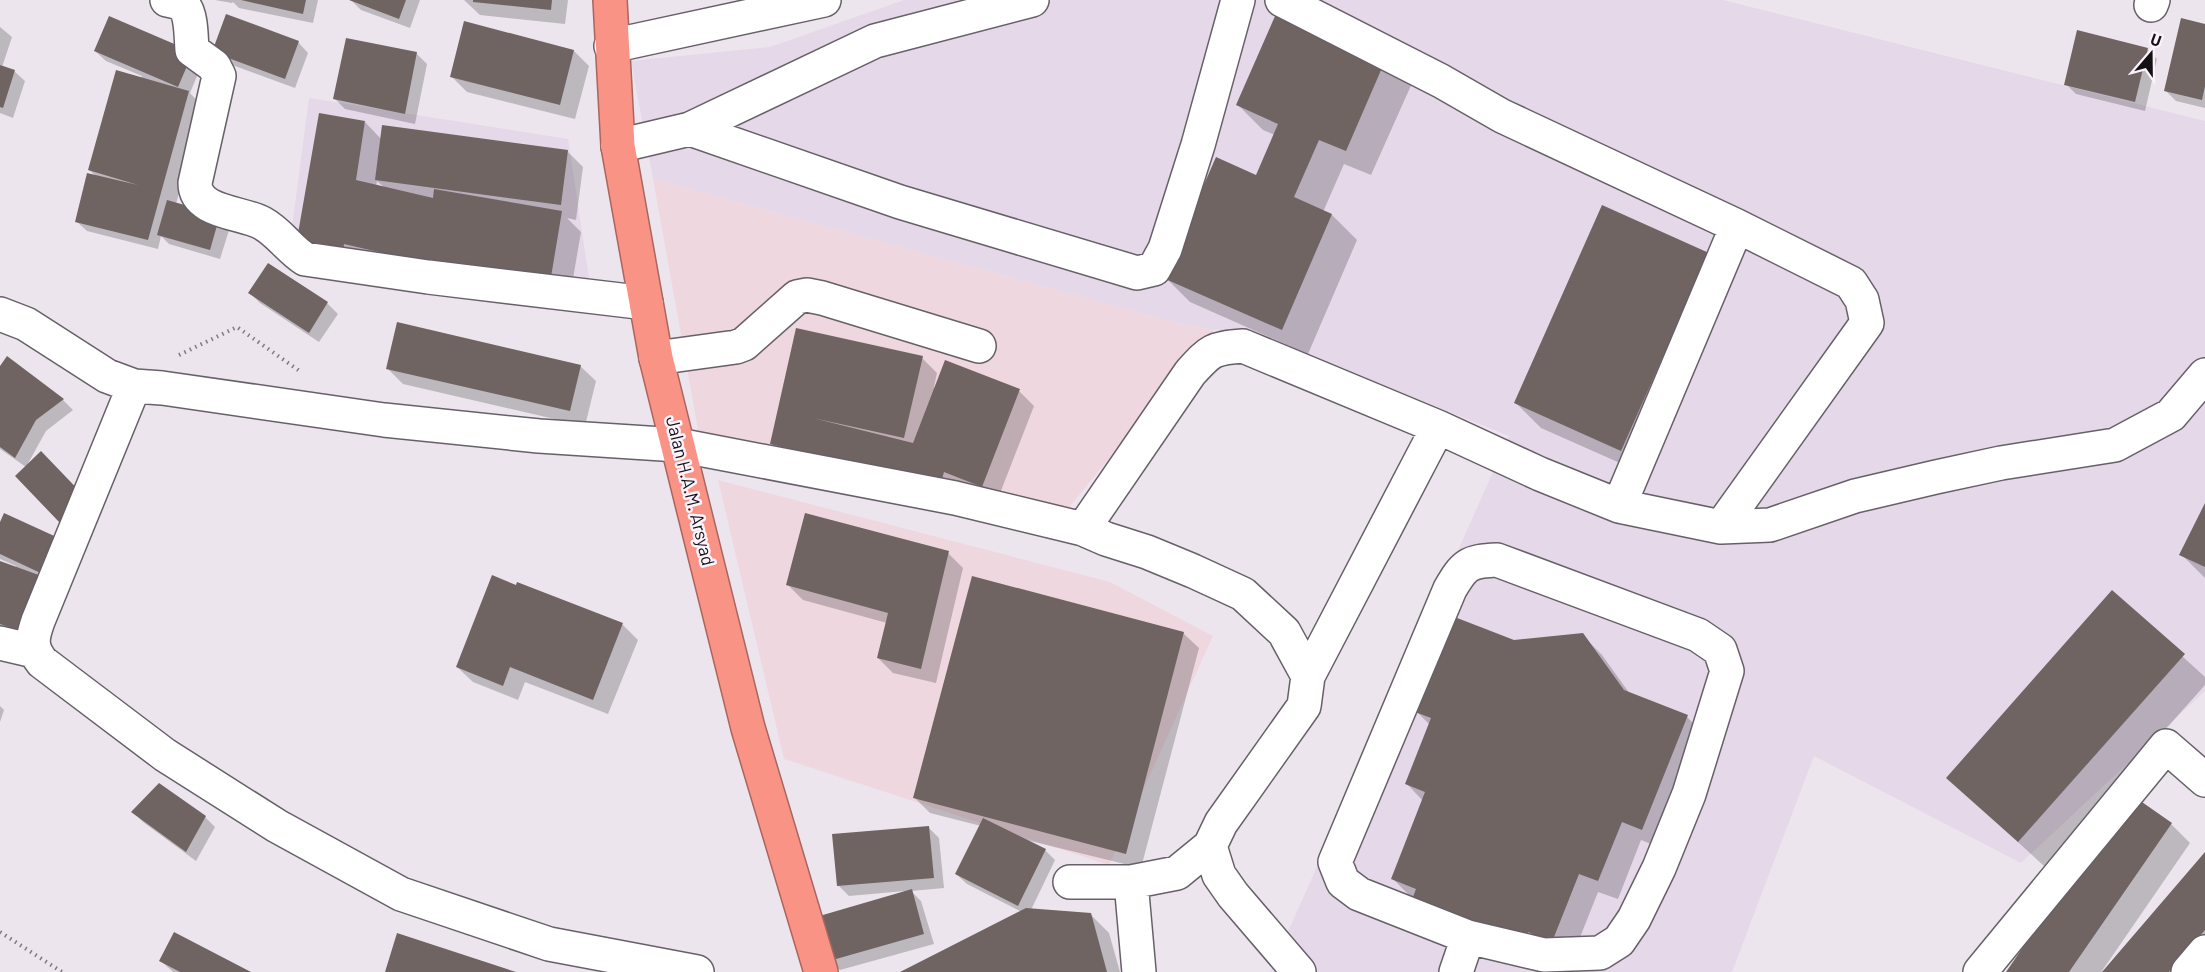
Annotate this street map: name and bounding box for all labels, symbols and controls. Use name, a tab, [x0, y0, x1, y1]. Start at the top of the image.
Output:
north arrow	[2121, 24, 2181, 84]
text: U	[2148, 29, 2164, 50]
street label: Jalan H.A.M. Arsyad	[662, 414, 720, 568]

